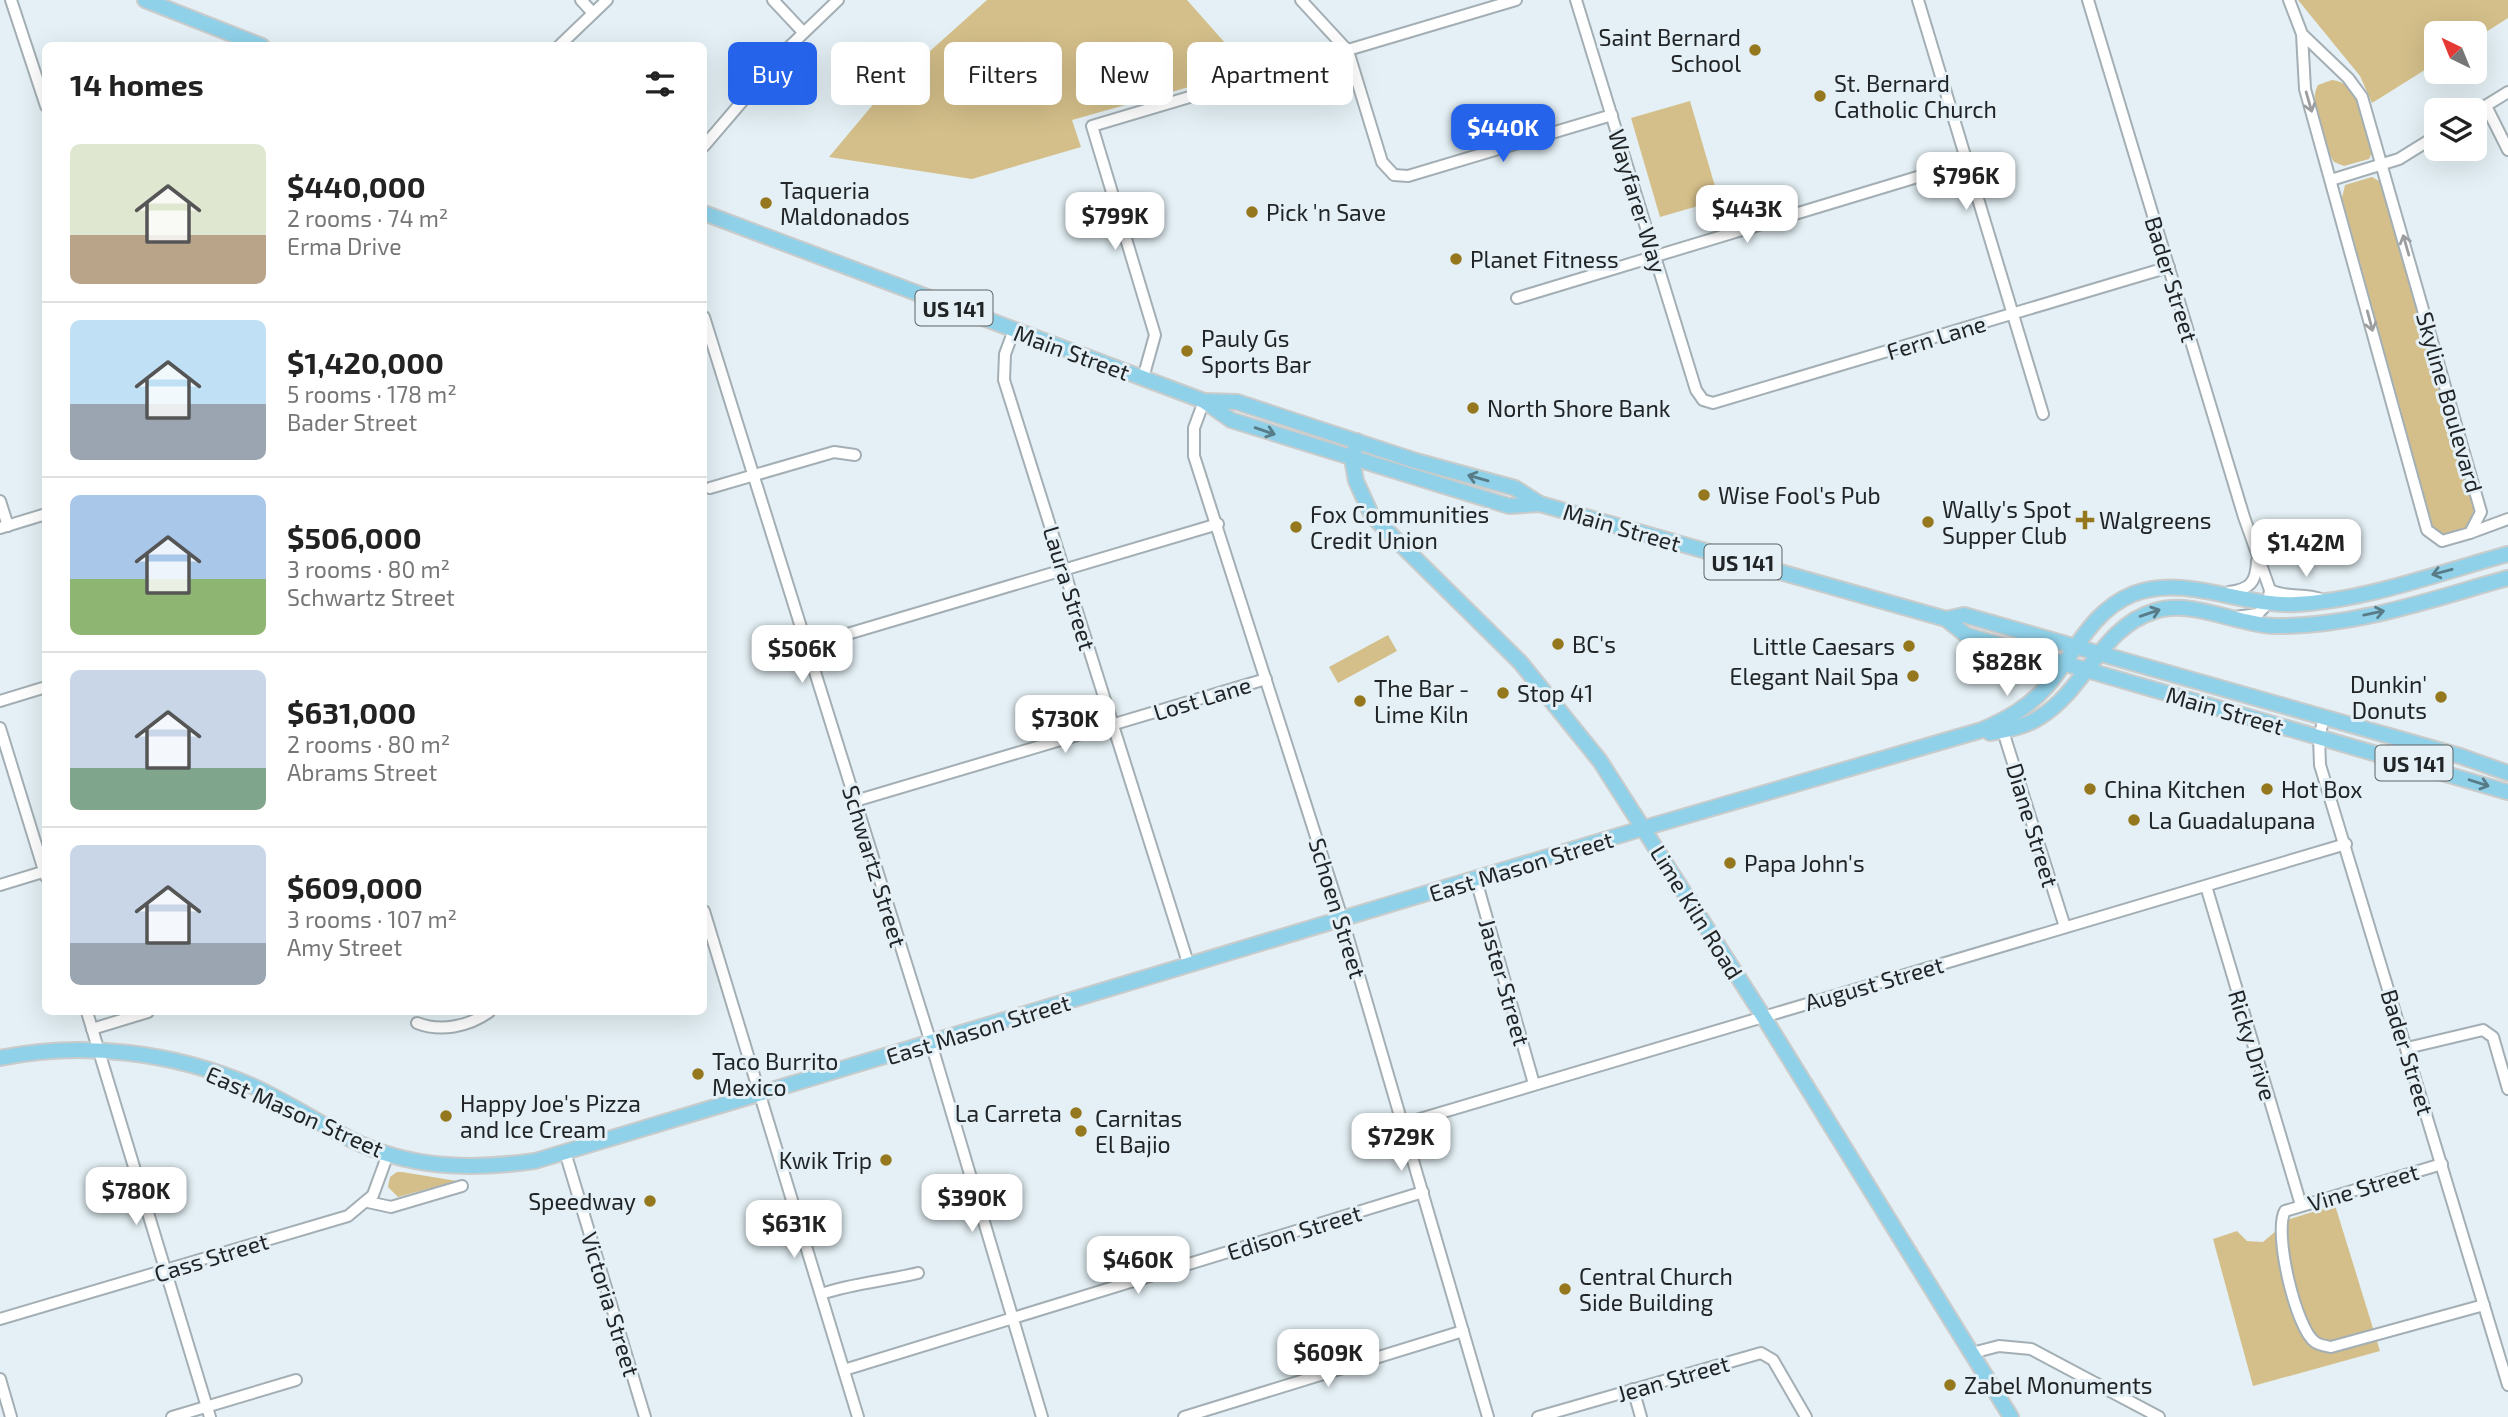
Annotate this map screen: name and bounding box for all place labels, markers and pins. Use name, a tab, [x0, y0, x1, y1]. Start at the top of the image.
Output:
place label: Saint Bernard School	[1599, 23, 1741, 77]
marker: Saint Bernard School	[1747, 42, 1763, 58]
place label: St. Bernard Catholic Church	[1834, 69, 1997, 123]
marker: St. Bernard Catholic Church	[1812, 88, 1828, 104]
pin: $440K	[1454, 104, 1552, 164]
pin: $796K	[1917, 152, 2015, 212]
place label: Taqueria Maldonados	[780, 176, 910, 230]
pin: $443K	[1698, 186, 1796, 245]
pin: $799K	[1066, 192, 1164, 252]
marker: Taqueria Maldonados	[758, 195, 774, 211]
place label: Pick 'n Save	[1266, 198, 1386, 226]
marker: Pick 'n Save	[1244, 204, 1260, 220]
place label: Planet Fitness	[1470, 245, 1619, 273]
marker: Planet Fitness	[1448, 251, 1464, 267]
place label: Pauly Gs Sports Bar	[1201, 324, 1311, 378]
marker: Pauly Gs Sports Bar	[1179, 343, 1195, 359]
place label: North Shore Bank	[1487, 394, 1671, 422]
marker: North Shore Bank	[1465, 400, 1481, 416]
place label: Wise Fool's Pub	[1718, 481, 1881, 509]
marker: Wise Fool's Pub	[1696, 487, 1712, 503]
place label: Wally's Spot Supper Club	[1942, 495, 2071, 549]
place label: Fox Communities Credit Union	[1310, 500, 1489, 554]
place label: Walgreens	[2099, 506, 2212, 534]
marker: Walgreens	[2077, 512, 2093, 528]
marker: Wally's Spot Supper Club	[1920, 514, 1936, 530]
marker: Fox Communities Credit Union	[1288, 519, 1304, 535]
pin: $1.42M	[2249, 520, 2363, 579]
pin: $506K	[753, 626, 851, 685]
place label: BC's	[1572, 630, 1616, 658]
place label: Little Caesars	[1752, 632, 1895, 660]
marker: BC's	[1550, 636, 1566, 652]
marker: Little Caesars	[1901, 638, 1917, 654]
pin: $828K	[1958, 638, 2056, 698]
place label: Elegant Nail Spa	[1730, 662, 1899, 690]
marker: Elegant Nail Spa	[1905, 668, 1921, 684]
place label: Dunkin' Donuts	[2350, 670, 2427, 724]
place label: The Bar - Lime Kiln	[1374, 674, 1469, 728]
place label: Stop 41	[1517, 679, 1593, 707]
marker: Stop 41	[1495, 685, 1511, 701]
marker: Dunkin' Donuts	[2433, 689, 2449, 705]
marker: The Bar - Lime Kiln	[1352, 693, 1368, 709]
pin: $730K	[1016, 696, 1114, 755]
place label: China Kitchen	[2104, 775, 2246, 803]
place label: Hot Box	[2281, 775, 2363, 803]
marker: China Kitchen	[2082, 781, 2098, 797]
marker: Hot Box	[2259, 781, 2275, 797]
place label: La Guadalupana	[2148, 806, 2315, 834]
marker: La Guadalupana	[2126, 812, 2142, 828]
place label: Papa John's	[1744, 849, 1865, 877]
marker: Papa John's	[1722, 855, 1738, 871]
place label: Taco Burrito Mexico	[712, 1047, 838, 1101]
marker: Taco Burrito Mexico	[690, 1066, 706, 1082]
place label: Happy Joe's Pizza and Ice Cream	[460, 1089, 641, 1143]
place label: La Carreta	[955, 1099, 1062, 1127]
place label: Carnitas El Bajio	[1095, 1104, 1182, 1158]
marker: La Carreta	[1068, 1105, 1084, 1121]
marker: Happy Joe's Pizza and Ice Cream	[438, 1108, 454, 1124]
pin: $729K	[1352, 1114, 1450, 1173]
marker: Carnitas El Bajio	[1073, 1123, 1089, 1139]
place label: Kwik Trip	[779, 1146, 872, 1174]
marker: Kwik Trip	[878, 1152, 894, 1168]
pin: $780K	[87, 1168, 185, 1227]
pin: $390K	[923, 1174, 1021, 1234]
place label: Speedway	[528, 1187, 636, 1215]
marker: Speedway	[642, 1193, 658, 1209]
pin: $631K	[745, 1200, 843, 1260]
pin: $460K	[1089, 1236, 1187, 1296]
place label: Central Church Side Building	[1579, 1262, 1733, 1316]
marker: Central Church Side Building	[1557, 1281, 1573, 1297]
pin: $609K	[1279, 1330, 1377, 1389]
place label: Zabel Monuments	[1964, 1371, 2153, 1399]
marker: Zabel Monuments	[1942, 1377, 1958, 1393]

